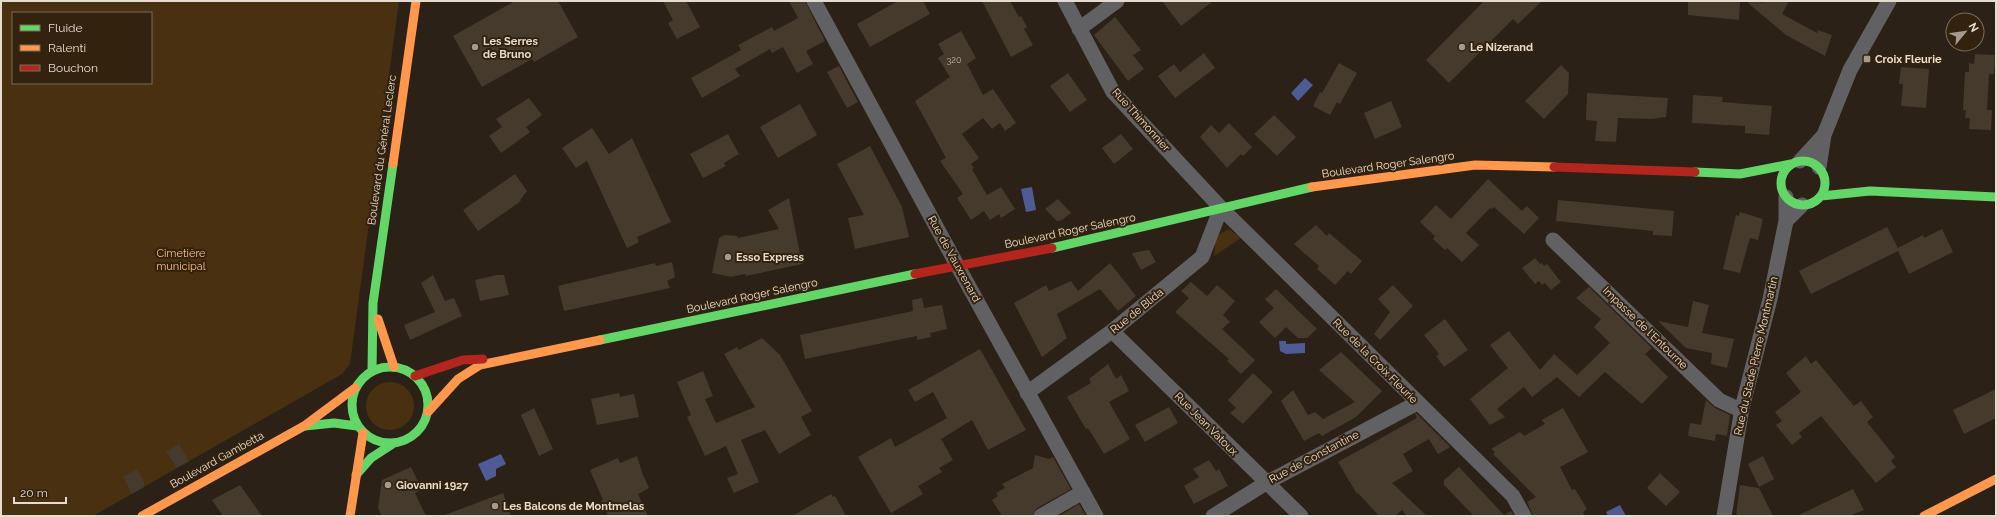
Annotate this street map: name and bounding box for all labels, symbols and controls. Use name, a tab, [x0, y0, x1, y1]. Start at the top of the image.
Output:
legend	[12, 12, 152, 84]
north arrow	[1945, 12, 1985, 52]
text: Fluide	[48, 21, 83, 35]
text: N	[1966, 21, 1981, 34]
place label: Les Serres de Bruno	[483, 35, 538, 61]
text: Ralenti	[48, 41, 86, 55]
place label: Le Nizerand	[1470, 41, 1533, 54]
marker: Les Serres de Bruno	[470, 42, 480, 52]
marker: Le Nizerand	[1457, 42, 1467, 52]
place label: Croix Fleurie	[1875, 53, 1942, 66]
marker: Croix Fleurie	[1862, 54, 1872, 64]
house number: 320	[946, 55, 962, 65]
text: Bouchon	[48, 61, 98, 75]
street label: Boulevard du Général Leclerc	[365, 74, 399, 226]
street label: Rue Thimonnier	[1109, 86, 1173, 154]
street label: Boulevard Roger Salengro	[1321, 149, 1455, 181]
street label: Boulevard Roger Salengro	[1003, 211, 1137, 251]
street label: Rue de Vauxrenard	[925, 214, 983, 305]
park label: Cimetière municipal	[156, 247, 206, 273]
place label: Esso Express	[736, 251, 804, 264]
marker: Esso Express	[723, 252, 733, 262]
street label: Rue du Stade Pierre Montmartin	[1731, 275, 1781, 437]
street label: Boulevard Roger Salengro	[685, 276, 819, 316]
street label: Impasse de l'Entourne	[1600, 284, 1691, 372]
street label: Rue de Blida	[1108, 286, 1166, 336]
street label: Rue de la Croix Fleurie	[1330, 316, 1420, 406]
street label: Rue Jean Vatoux	[1172, 390, 1241, 459]
street label: Rue de Constantine	[1267, 428, 1362, 486]
street label: Boulevard Gambetta	[168, 429, 266, 491]
scale bar	[14, 479, 66, 505]
place label: Giovanni 1927	[396, 479, 469, 492]
marker: Giovanni 1927	[383, 480, 393, 490]
text: 20 m	[20, 486, 48, 500]
place label: Les Balcons de Montmelas	[503, 500, 645, 513]
marker: Les Balcons de Montmelas	[490, 501, 500, 511]

